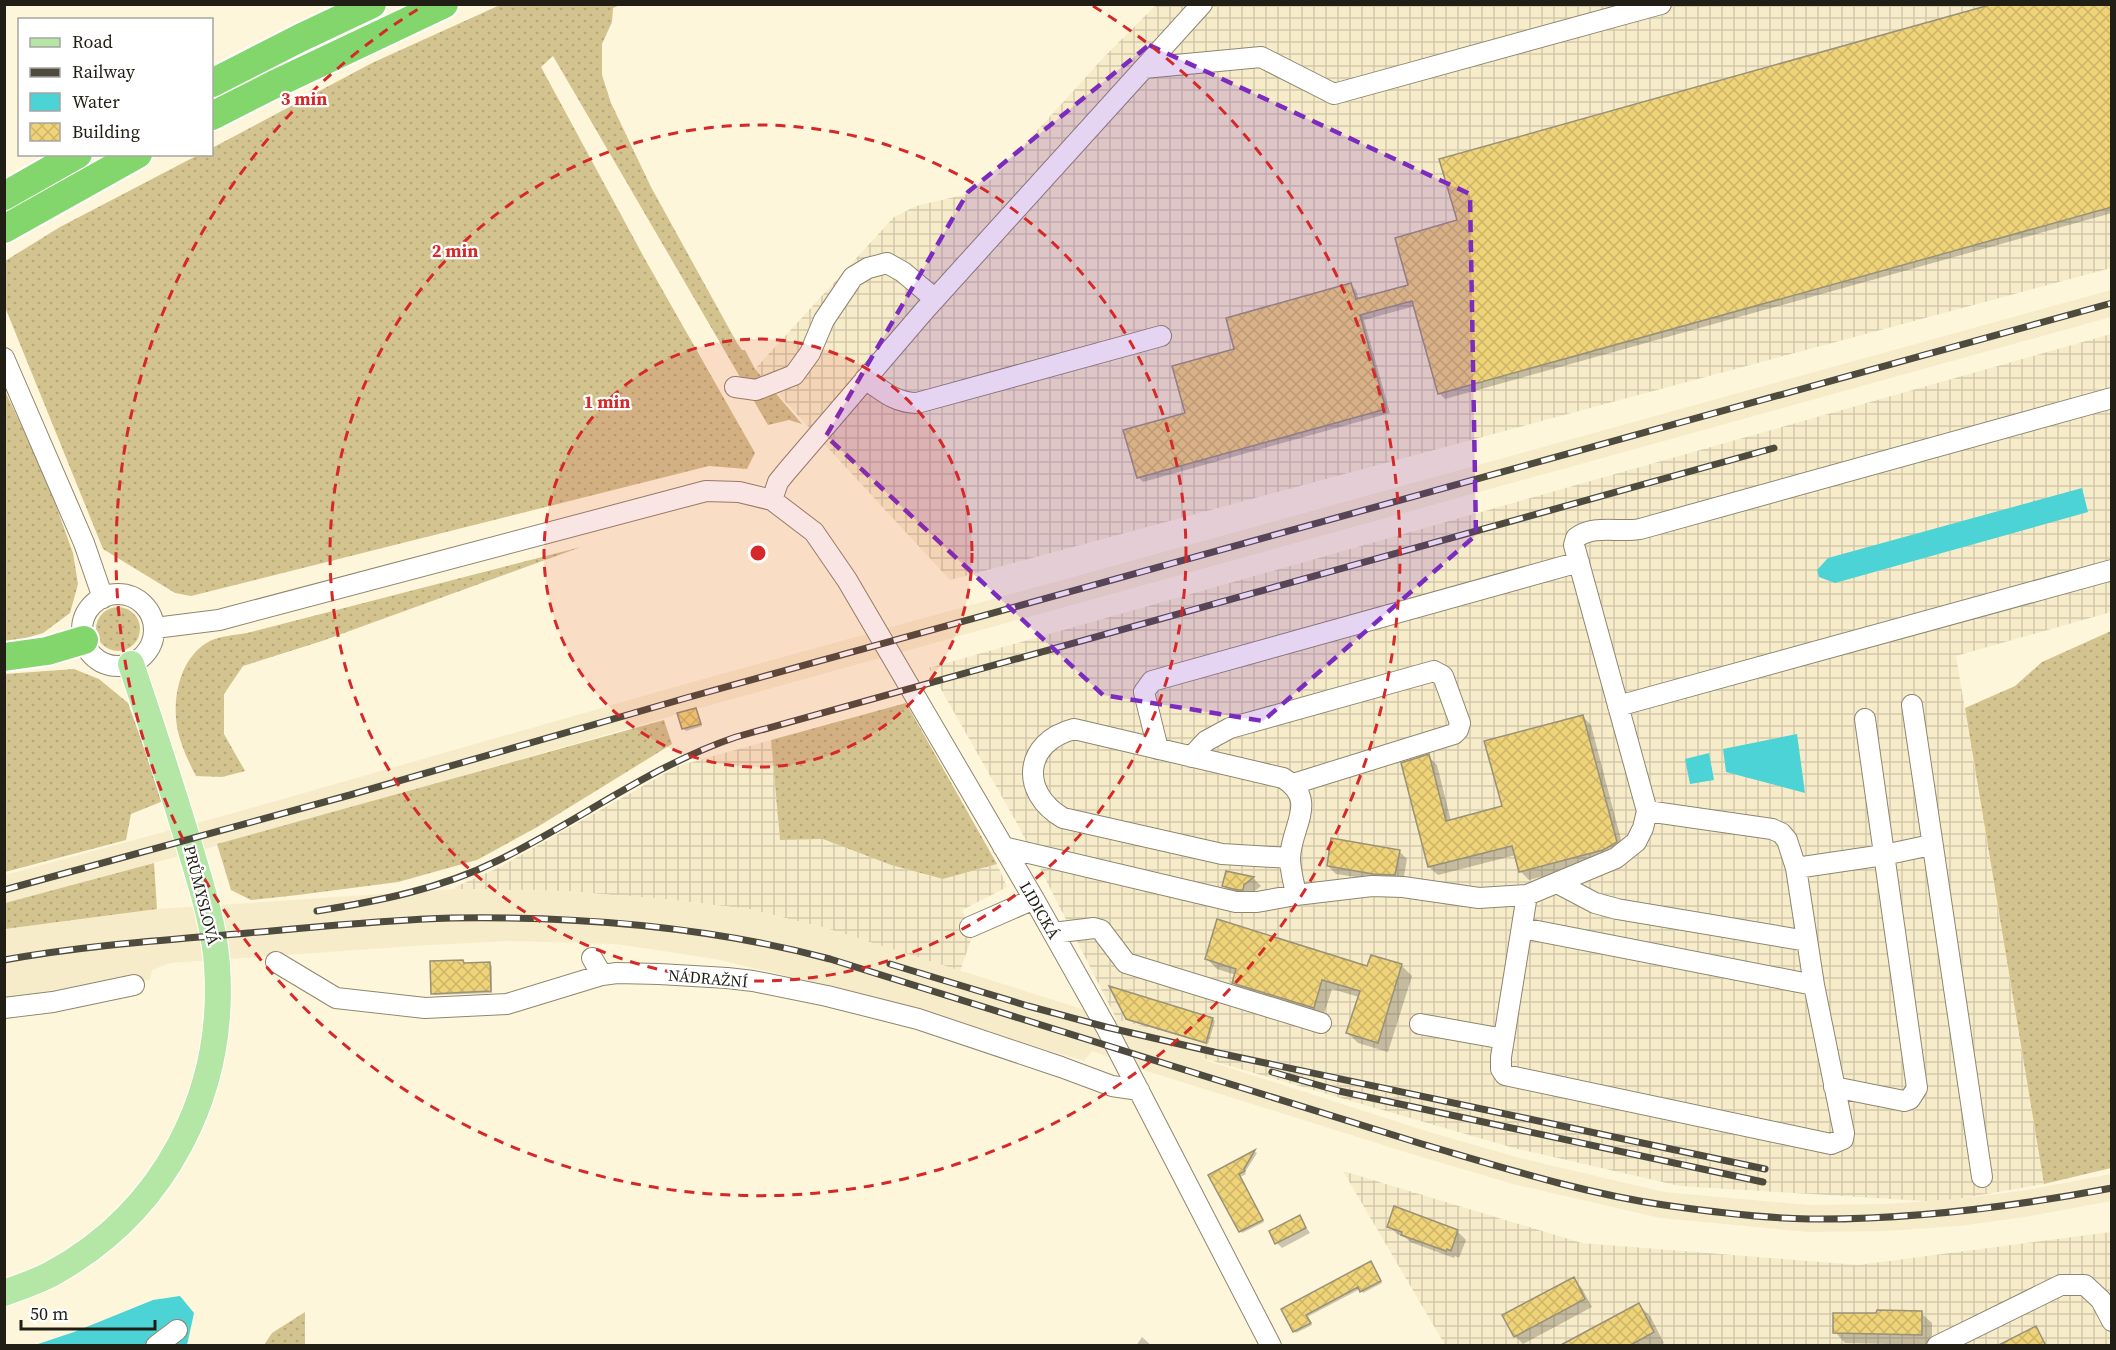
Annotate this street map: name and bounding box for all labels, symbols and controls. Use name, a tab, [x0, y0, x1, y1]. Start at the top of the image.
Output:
legend	[18, 18, 213, 156]
text: Road	[72, 29, 113, 54]
text: Railway	[72, 59, 136, 84]
text: 3 min	[281, 86, 327, 111]
text: Water	[72, 89, 120, 114]
text: Building	[72, 119, 140, 144]
text: 2 min	[432, 238, 478, 263]
text: 1 min	[584, 389, 630, 414]
centre of rings	[748, 543, 768, 563]
street label: PRŮMYSLOVÁ	[179, 843, 225, 948]
street label: LIDICKÁ	[1015, 877, 1066, 943]
street label: NÁDRAŽNÍ	[667, 964, 749, 992]
scale bar	[21, 1293, 154, 1331]
text: 50 m	[30, 1301, 68, 1326]

